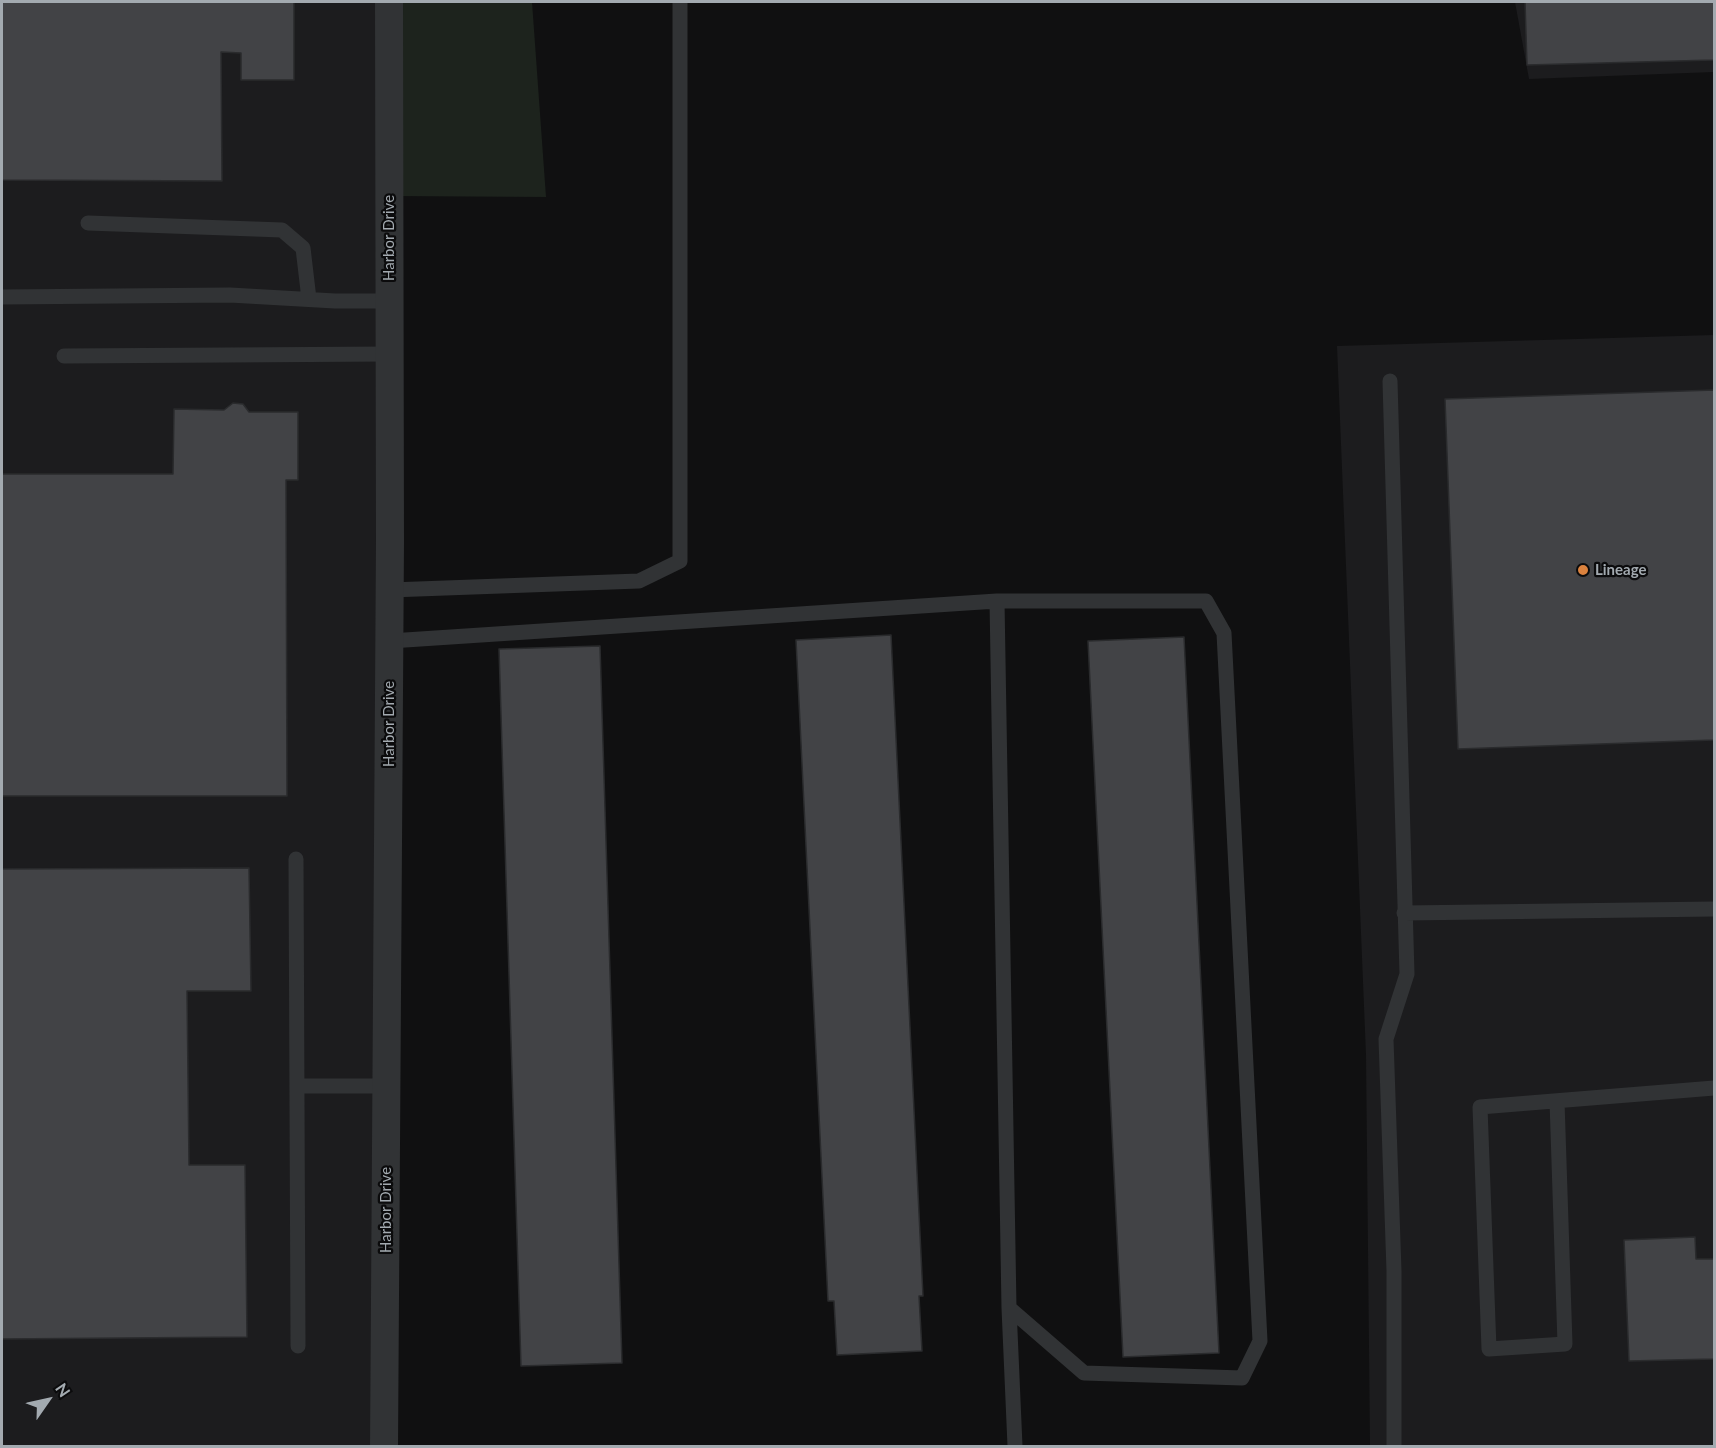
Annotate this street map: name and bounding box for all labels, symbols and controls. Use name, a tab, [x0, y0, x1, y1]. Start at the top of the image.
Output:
street label: Harbor Drive	[380, 195, 398, 281]
place label: Lineage	[1595, 561, 1646, 579]
marker: Lineage	[1576, 563, 1590, 577]
street label: Harbor Drive	[380, 681, 398, 767]
street label: Harbor Drive	[377, 1167, 395, 1253]
north arrow	[18, 1370, 78, 1430]
text: N	[52, 1379, 75, 1400]

